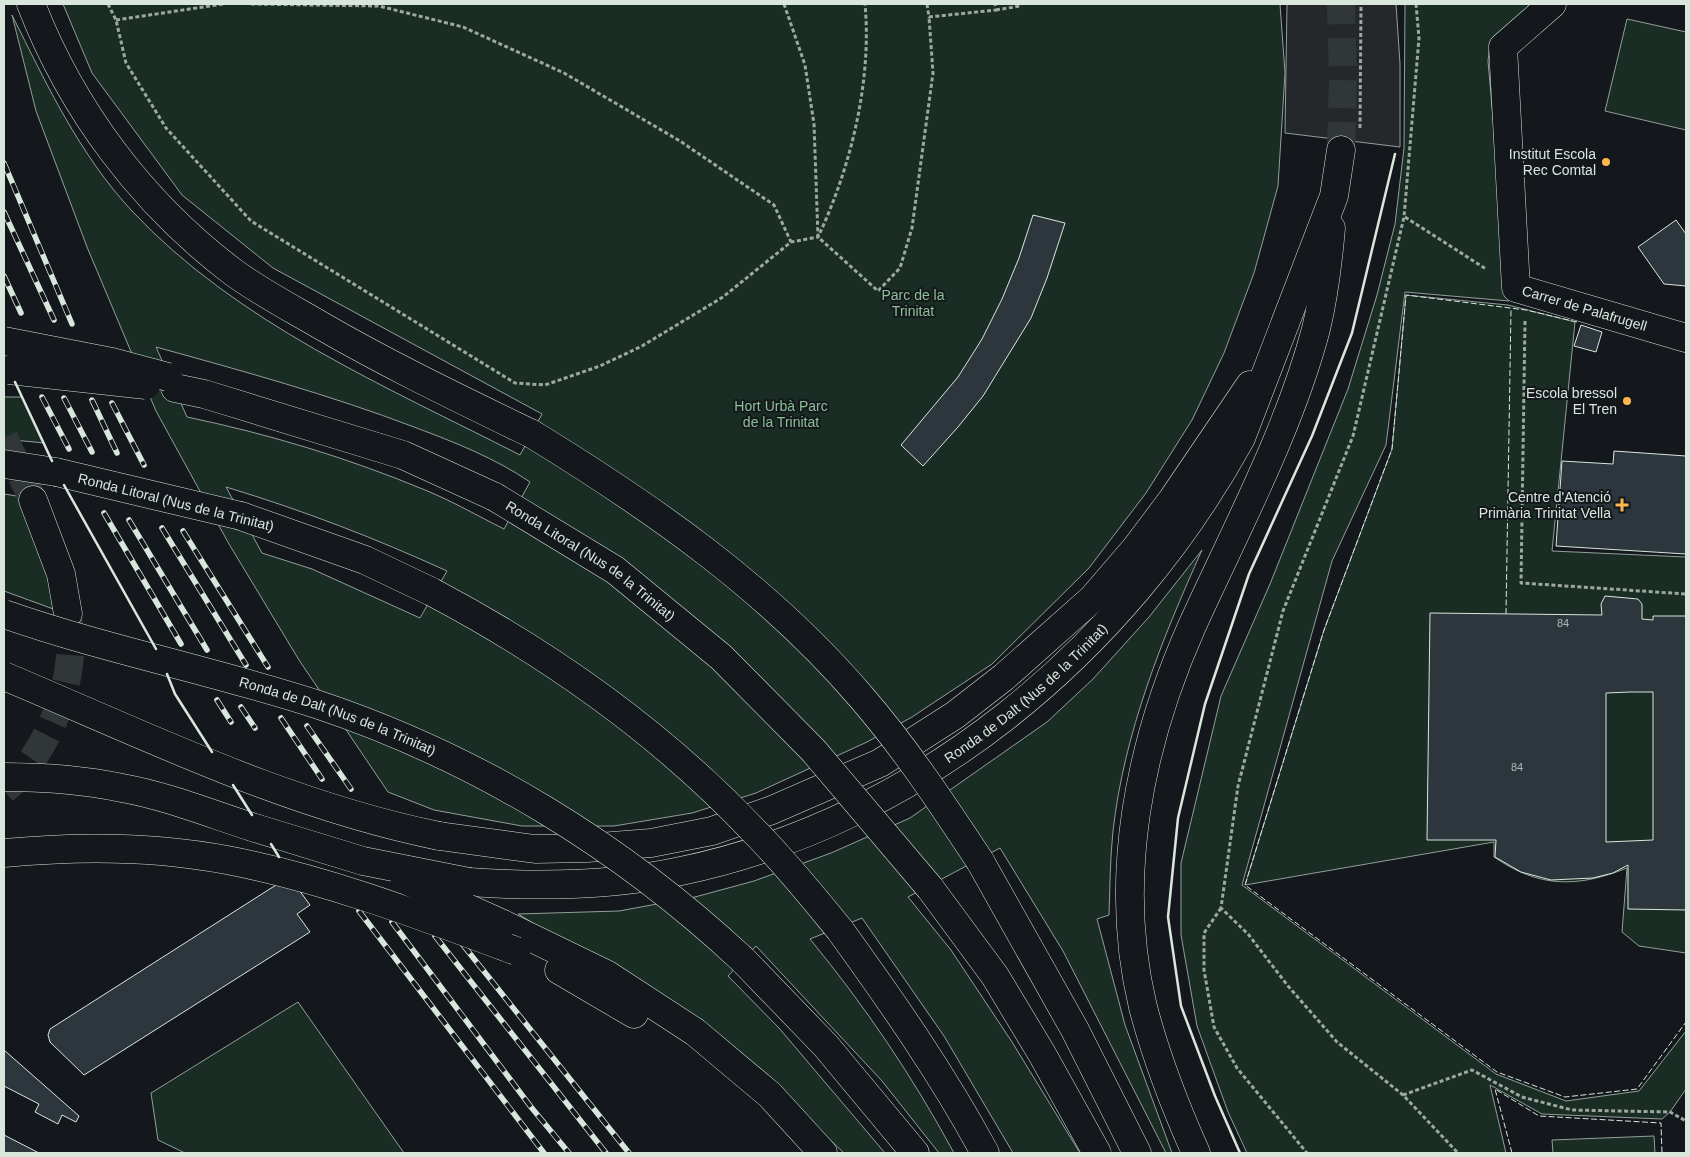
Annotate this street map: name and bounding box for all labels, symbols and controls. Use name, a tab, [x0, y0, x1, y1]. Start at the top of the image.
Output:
place label: Institut Escola Rec Comtal	[1509, 146, 1596, 178]
marker: Institut Escola Rec Comtal	[1600, 156, 1612, 168]
street label: Carrer de Palafrugell	[1520, 282, 1649, 334]
park label: Parc de la Trinitat	[881, 287, 945, 319]
place label: Escola bressol El Tren	[1526, 385, 1617, 417]
marker: Escola bressol El Tren	[1621, 395, 1633, 407]
park label: Hort Urbà Parc de la Trinitat	[734, 398, 828, 430]
street label: Ronda Litoral (Nus de la Trinitat)	[76, 470, 276, 534]
place label: Centre d'Atenció Primària Trinitat Vella	[1479, 489, 1611, 521]
street label: Ronda Litoral (Nus de la Trinitat)	[503, 497, 678, 624]
marker: Centre d'Atenció Primària Trinitat Vella	[1615, 498, 1629, 512]
house number: 84	[1557, 617, 1569, 629]
street label: Ronda de Dalt (Nus de la Trinitat)	[941, 620, 1110, 766]
street label: Ronda de Dalt (Nus de la Trinitat)	[237, 674, 438, 759]
house number: 84	[1511, 761, 1523, 773]

